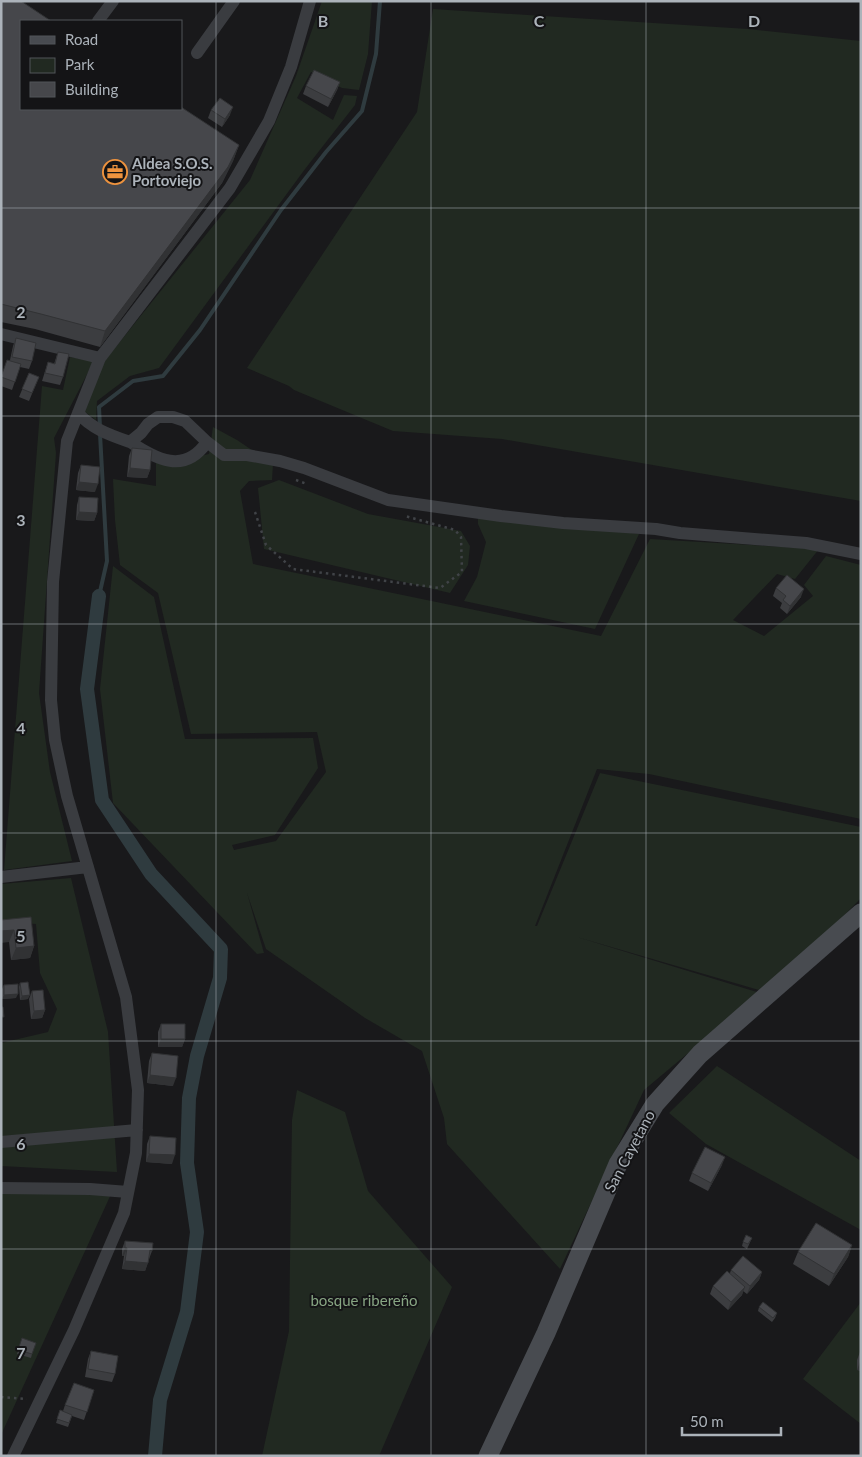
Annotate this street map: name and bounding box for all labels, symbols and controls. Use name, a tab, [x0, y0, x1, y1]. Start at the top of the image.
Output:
text: B	[318, 11, 328, 30]
text: C	[534, 11, 545, 30]
text: D	[748, 11, 760, 30]
legend	[20, 20, 182, 110]
text: Road	[65, 30, 98, 48]
text: Park	[65, 55, 95, 73]
text: Building	[65, 80, 118, 98]
place label: Aldea S.O.S. Portoviejo	[131, 154, 213, 189]
office icon: Aldea S.O.S. Portoviejo	[102, 159, 128, 185]
text: 2	[16, 302, 26, 321]
text: 3	[16, 510, 26, 529]
text: 4	[16, 718, 26, 737]
text: 5	[16, 926, 26, 945]
street label: San Cayetano	[600, 1107, 658, 1195]
text: 6	[16, 1134, 26, 1153]
park label: bosque ribereño	[310, 1291, 418, 1309]
text: 7	[16, 1343, 26, 1362]
scale bar	[682, 1404, 781, 1436]
text: 50 m	[690, 1412, 724, 1430]

